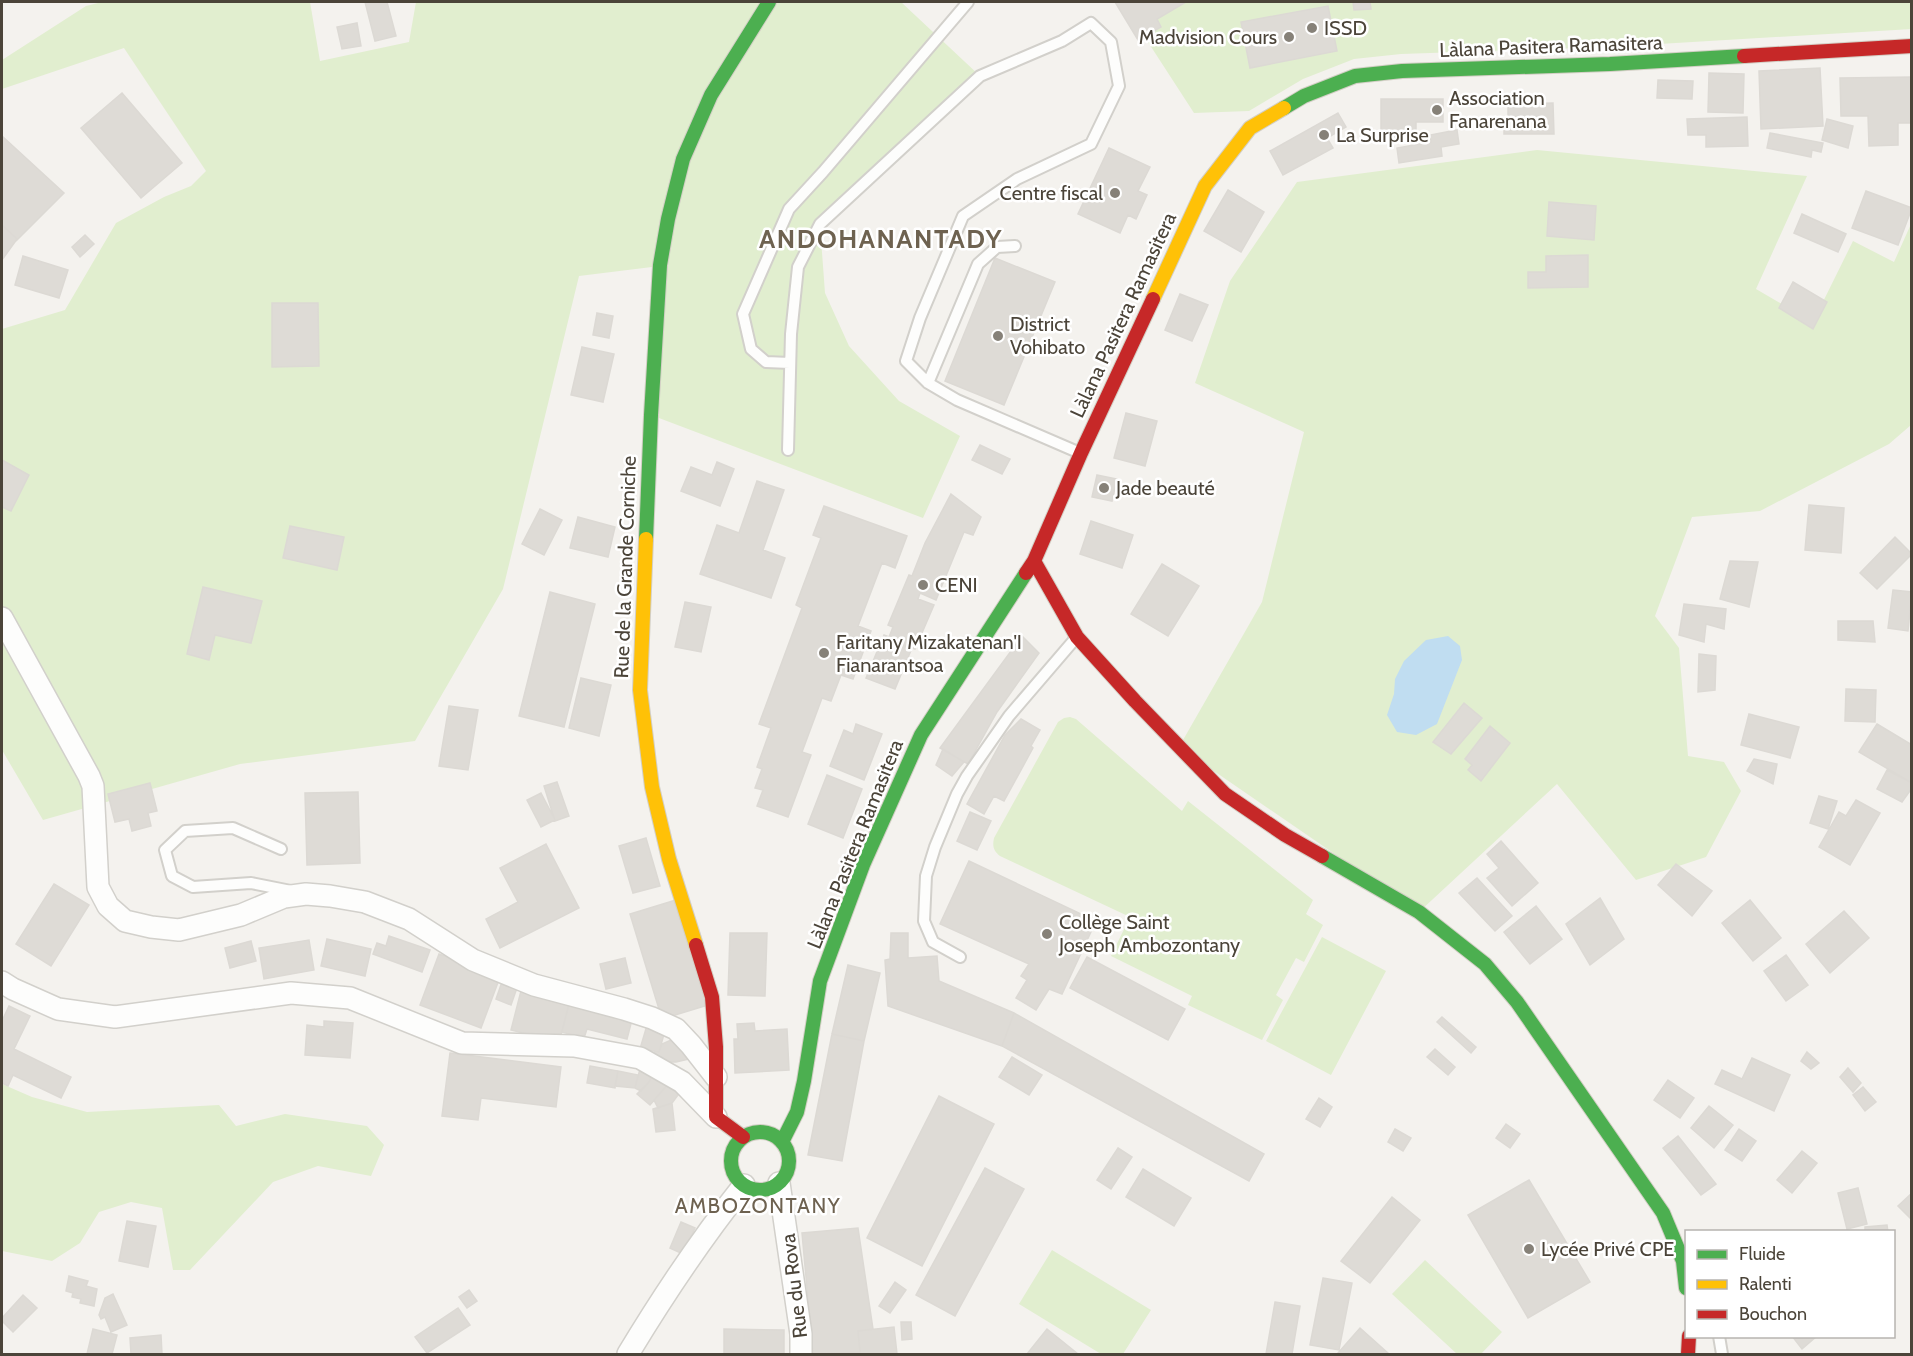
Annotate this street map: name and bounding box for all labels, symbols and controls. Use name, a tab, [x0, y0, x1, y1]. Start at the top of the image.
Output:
place label: ISSD	[1324, 16, 1367, 40]
marker: ISSD	[1305, 21, 1319, 35]
place label: Madvision Cours	[1139, 25, 1277, 49]
marker: Madvision Cours	[1282, 30, 1296, 44]
street label: Làlana Pasitera Ramasitera	[1439, 30, 1664, 62]
place label: Association Fanarenana	[1449, 86, 1547, 133]
marker: Association Fanarenana	[1430, 103, 1444, 117]
place label: La Surprise	[1336, 123, 1429, 147]
marker: La Surprise	[1317, 128, 1331, 142]
place label: Centre fiscal	[1000, 181, 1103, 205]
marker: Centre fiscal	[1108, 186, 1122, 200]
street label: Làlana Pasitera Ramasitera	[1065, 208, 1181, 421]
district label: ANDOHANANTADY	[759, 223, 1003, 255]
place label: District Vohibato	[1010, 312, 1085, 359]
marker: District Vohibato	[991, 329, 1005, 343]
street label: Rue de la Grande Corniche	[609, 455, 641, 679]
place label: Jade beauté	[1115, 476, 1215, 500]
marker: Jade beauté	[1097, 481, 1111, 495]
place label: CENI	[935, 573, 978, 597]
marker: CENI	[916, 578, 930, 592]
place label: Faritany Mizakatenan'I Fianarantsoa	[836, 630, 1022, 677]
marker: Faritany Mizakatenan'I Fianarantsoa	[817, 646, 831, 660]
street label: Làlana Pasitera Ramasitera	[802, 735, 908, 952]
place label: Collège Saint Joseph Ambozontany	[1058, 910, 1240, 957]
marker: Collège Saint Joseph Ambozontany	[1040, 927, 1054, 941]
district label: AMBOZONTANY	[675, 1193, 841, 1218]
legend	[1685, 1230, 1895, 1338]
street label: Rue du Rova	[776, 1232, 812, 1340]
place label: Lycée Privé CPE	[1541, 1237, 1674, 1261]
marker: Lycée Privé CPE	[1522, 1242, 1536, 1256]
text: Fluide	[1739, 1243, 1785, 1265]
text: Ralenti	[1739, 1273, 1792, 1295]
text: Bouchon	[1739, 1303, 1807, 1325]

